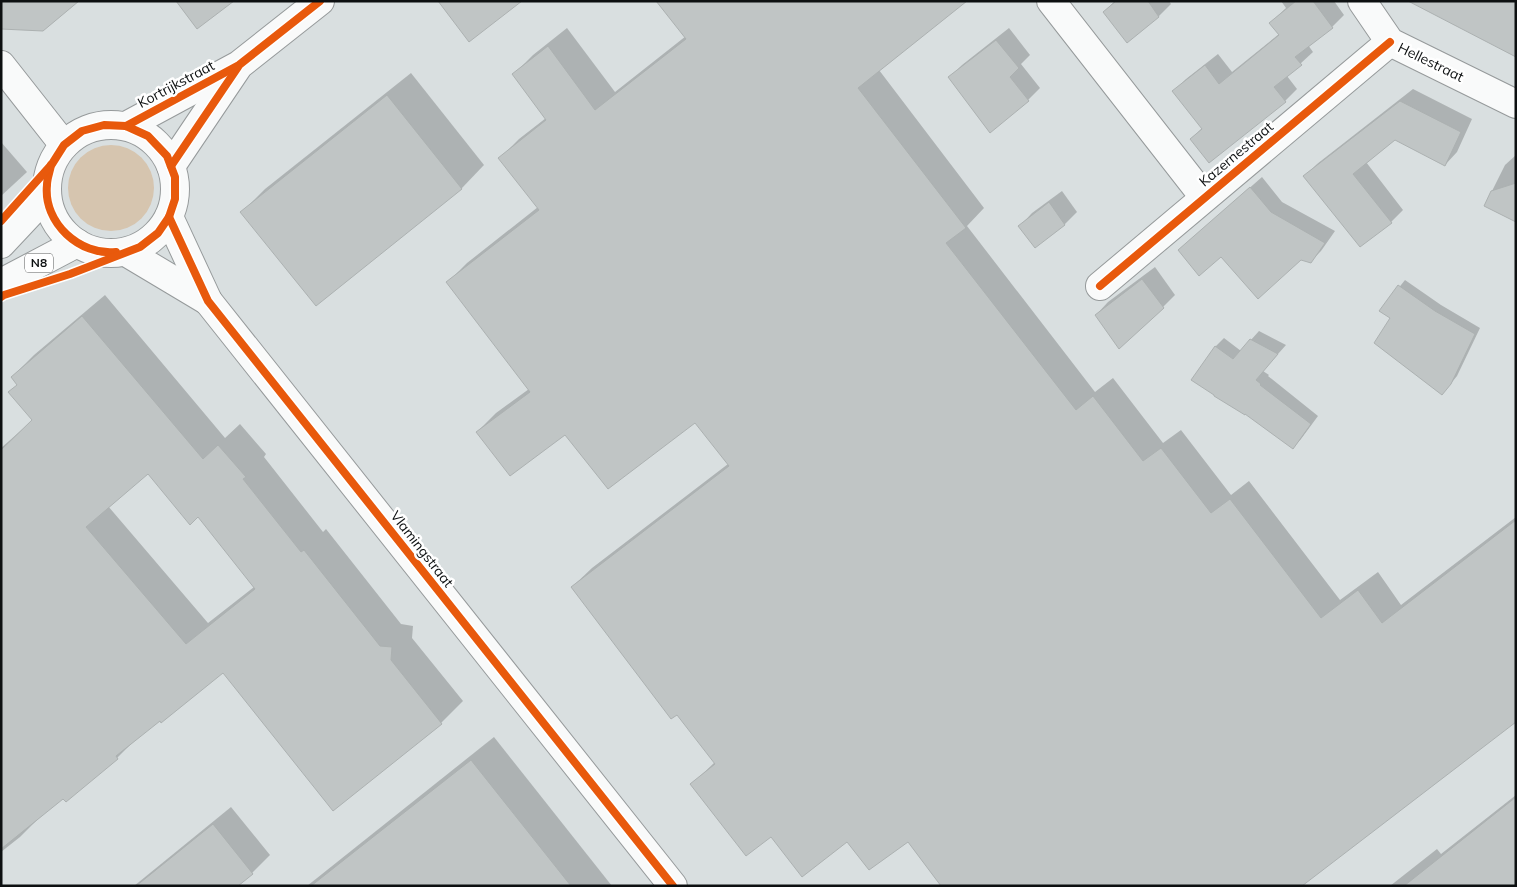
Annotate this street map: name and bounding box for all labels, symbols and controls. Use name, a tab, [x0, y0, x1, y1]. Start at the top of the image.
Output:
street label: Hellestraat	[1395, 38, 1467, 86]
street label: Kortrijkstraat	[135, 56, 218, 112]
street label: Kazernestraat	[1195, 118, 1277, 190]
road number: N8	[25, 254, 53, 272]
street label: Vlamingstraat	[387, 507, 458, 591]

